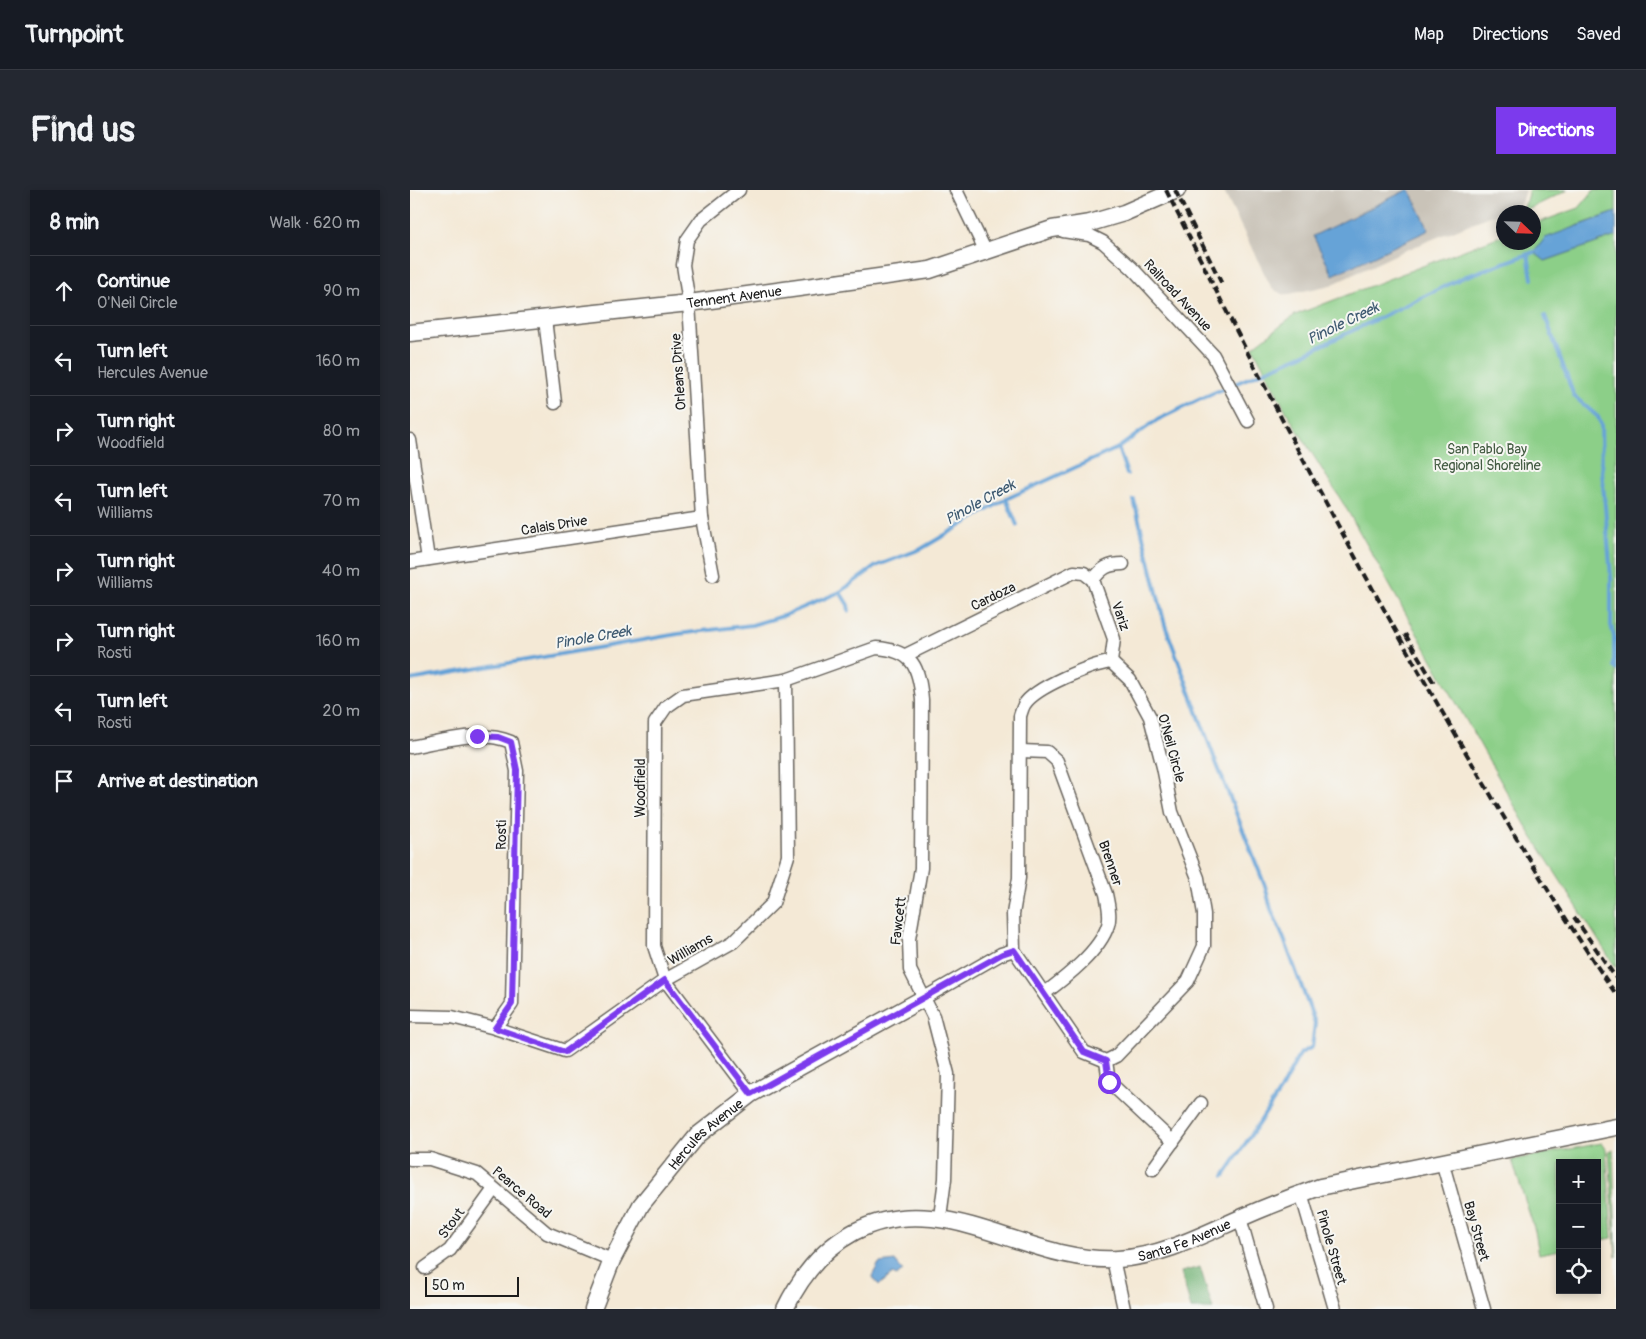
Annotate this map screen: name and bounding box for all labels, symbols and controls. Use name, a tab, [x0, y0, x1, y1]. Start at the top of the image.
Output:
text: Turnpoint	[25, 20, 123, 49]
text: Map	[1414, 23, 1444, 46]
text: Directions	[1472, 23, 1548, 46]
text: Saved	[1576, 23, 1621, 46]
button: Directions	[1496, 107, 1616, 154]
text: Find us	[30, 108, 135, 152]
north arrow	[1496, 205, 1541, 250]
text: 8 min	[50, 209, 99, 236]
text: Walk · 620 m	[269, 213, 360, 233]
street label: Railroad Avenue	[1140, 256, 1215, 335]
text: Continue	[97, 269, 170, 293]
icon: ahead	[50, 277, 78, 305]
text: 90 m	[323, 281, 360, 301]
street label: Tennent Avenue	[686, 282, 783, 312]
text: O'Neil Circle	[97, 293, 177, 313]
water label: Pinole Creek	[1304, 297, 1384, 349]
street label: Orleans Drive	[667, 333, 690, 411]
text: Turn left	[97, 339, 167, 363]
icon: left	[50, 347, 78, 375]
text: 160 m	[316, 351, 360, 371]
text: Hercules Avenue	[97, 363, 208, 383]
text: Turn right	[97, 409, 175, 433]
icon: right	[50, 417, 78, 445]
text: 80 m	[323, 421, 360, 441]
text: Woodfield	[97, 433, 165, 453]
park label: San Pablo Bay Regional Shoreline	[1433, 441, 1541, 474]
water label: Pinole Creek	[942, 475, 1020, 529]
text: Turn left	[97, 479, 167, 503]
icon: left	[50, 487, 78, 515]
text: 70 m	[323, 491, 360, 511]
text: Williams	[97, 503, 153, 523]
street label: Calais Drive	[520, 512, 588, 539]
text: Turn right	[97, 549, 175, 573]
icon: right	[50, 557, 78, 585]
text: 40 m	[322, 561, 360, 581]
text: Williams	[97, 573, 153, 593]
street label: Cardoza	[968, 578, 1018, 615]
street label: Variz	[1108, 599, 1133, 633]
text: Turn right	[97, 619, 175, 643]
water label: Pinole Creek	[553, 621, 634, 654]
icon: right	[50, 627, 78, 655]
text: 160 m	[316, 631, 360, 651]
text: Rosti	[97, 643, 131, 663]
text: Turn left	[97, 689, 167, 713]
icon: left	[50, 697, 78, 725]
text: 20 m	[322, 701, 360, 721]
street label: O'Neil Circle	[1154, 712, 1189, 784]
text: Rosti	[97, 713, 131, 733]
route end	[466, 725, 489, 748]
street label: Woodfield	[632, 758, 649, 818]
icon: arrive	[50, 767, 78, 795]
text: Arrive at destination	[97, 769, 258, 793]
street label: Rosti	[493, 819, 510, 850]
street label: Brenner	[1095, 838, 1126, 888]
street label: Fawcett	[887, 895, 910, 946]
street label: Williams	[665, 930, 716, 969]
route start	[1098, 1071, 1121, 1094]
street label: Hercules Avenue	[665, 1095, 747, 1174]
map controls	[1556, 1159, 1601, 1294]
button: +	[1556, 1159, 1601, 1204]
street label: Pearce Road	[489, 1163, 555, 1222]
street label: Bay Street	[1460, 1199, 1493, 1263]
street label: Stout	[435, 1204, 468, 1242]
button: −	[1556, 1204, 1601, 1249]
street label: Pinole Street	[1313, 1208, 1350, 1287]
street label: Santa Fe Avenue	[1136, 1216, 1234, 1265]
button: locate	[1556, 1249, 1601, 1294]
scale bar	[425, 1274, 519, 1297]
text: 50 m	[432, 1277, 465, 1294]

